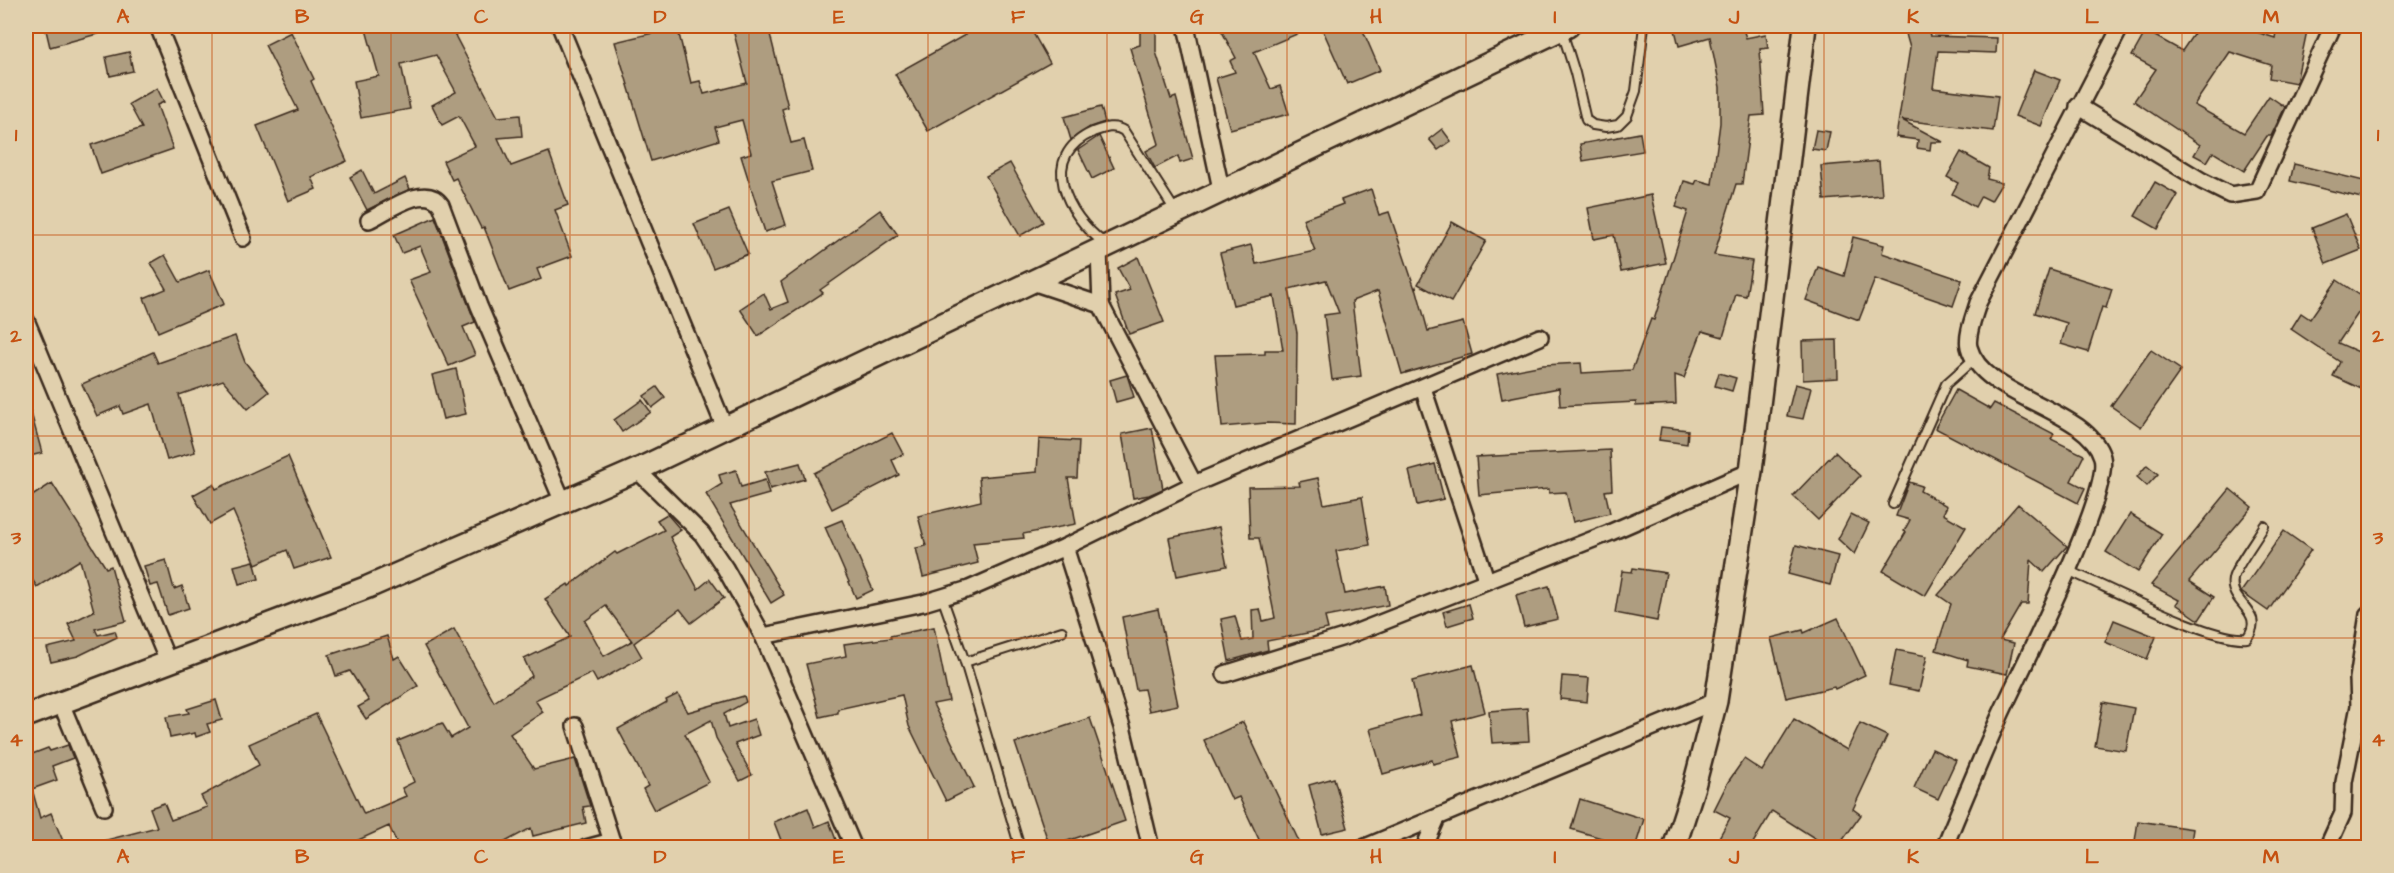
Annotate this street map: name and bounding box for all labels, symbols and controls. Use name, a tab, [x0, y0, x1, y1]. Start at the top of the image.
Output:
text: A	[117, 3, 130, 31]
text: B	[295, 3, 310, 31]
text: C	[474, 3, 489, 31]
text: D	[654, 3, 667, 31]
text: E	[833, 3, 845, 31]
text: F	[1011, 3, 1026, 31]
text: G	[1190, 3, 1204, 31]
text: H	[1370, 3, 1382, 31]
text: I	[1553, 3, 1557, 31]
text: J	[1728, 3, 1740, 31]
text: K	[1907, 3, 1920, 31]
text: L	[2085, 3, 2099, 31]
text: M	[2263, 3, 2280, 31]
text: 1	[15, 121, 18, 149]
text: 1	[2377, 121, 2380, 149]
text: 2	[9, 322, 22, 350]
text: 2	[2371, 322, 2384, 350]
text: 3	[10, 524, 22, 552]
text: 3	[2372, 524, 2384, 552]
text: 4	[9, 726, 23, 754]
text: 4	[2371, 726, 2385, 754]
text: A	[117, 843, 130, 871]
text: B	[295, 843, 310, 871]
text: C	[474, 843, 489, 871]
text: D	[654, 843, 667, 871]
text: E	[833, 843, 845, 871]
text: F	[1011, 843, 1026, 871]
text: G	[1190, 843, 1204, 871]
text: H	[1370, 843, 1382, 871]
text: I	[1553, 843, 1557, 871]
text: J	[1728, 843, 1740, 871]
text: K	[1907, 843, 1920, 871]
text: L	[2085, 843, 2099, 871]
text: M	[2263, 843, 2280, 871]

